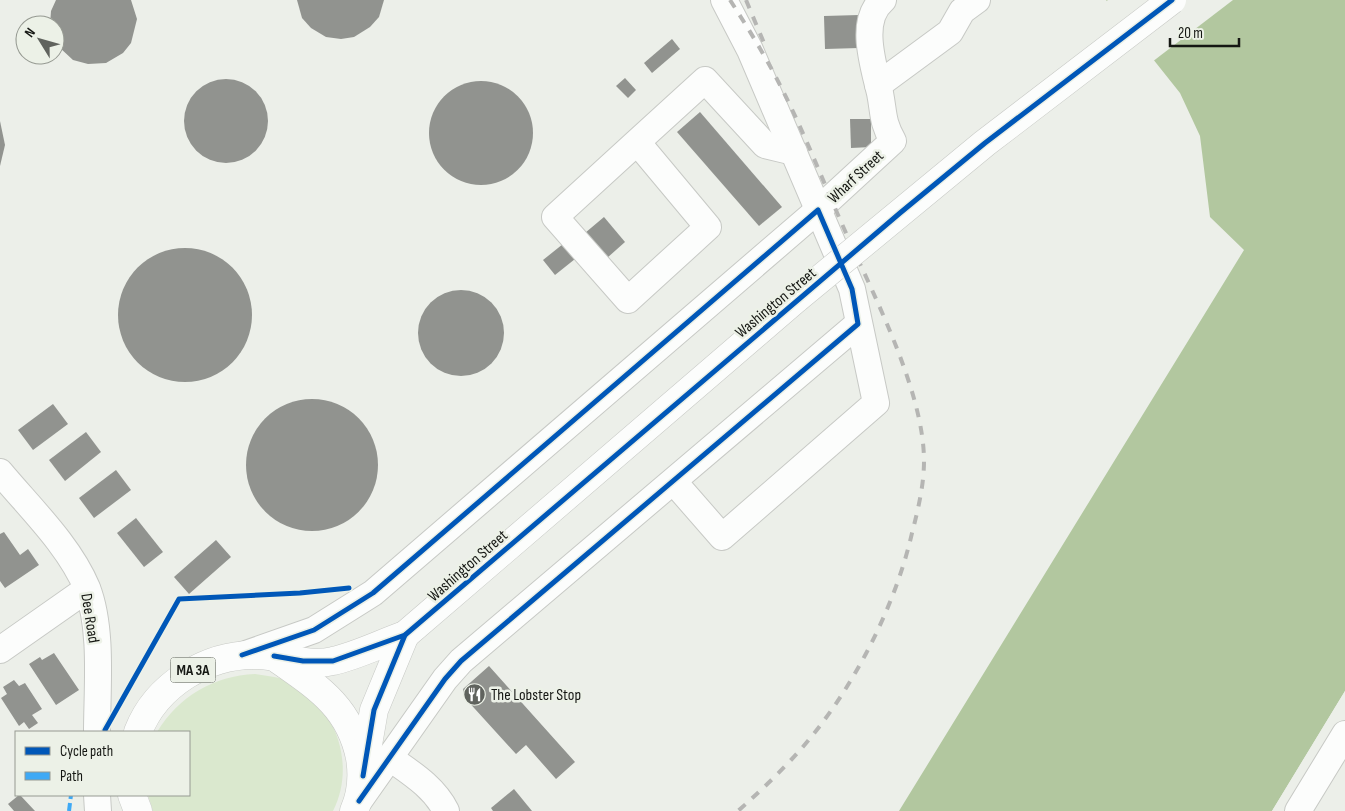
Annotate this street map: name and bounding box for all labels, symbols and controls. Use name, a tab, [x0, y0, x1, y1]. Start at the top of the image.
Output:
north arrow	[15, 15, 65, 65]
scale bar	[1170, 15, 1239, 47]
text: N	[21, 24, 39, 41]
text: 20 m	[1178, 24, 1203, 43]
street label: Wharf Street	[824, 146, 888, 208]
street label: Washington Street	[732, 264, 820, 342]
street label: Washington Street	[424, 526, 512, 606]
street label: Dee Road	[76, 592, 103, 644]
road number: MA 3A	[170, 658, 216, 682]
restaurant icon: The Lobster Stop	[463, 682, 487, 706]
place label: The Lobster Stop	[491, 686, 581, 705]
legend	[15, 731, 190, 796]
text: Cycle path	[60, 742, 113, 761]
text: Path	[60, 767, 83, 786]

